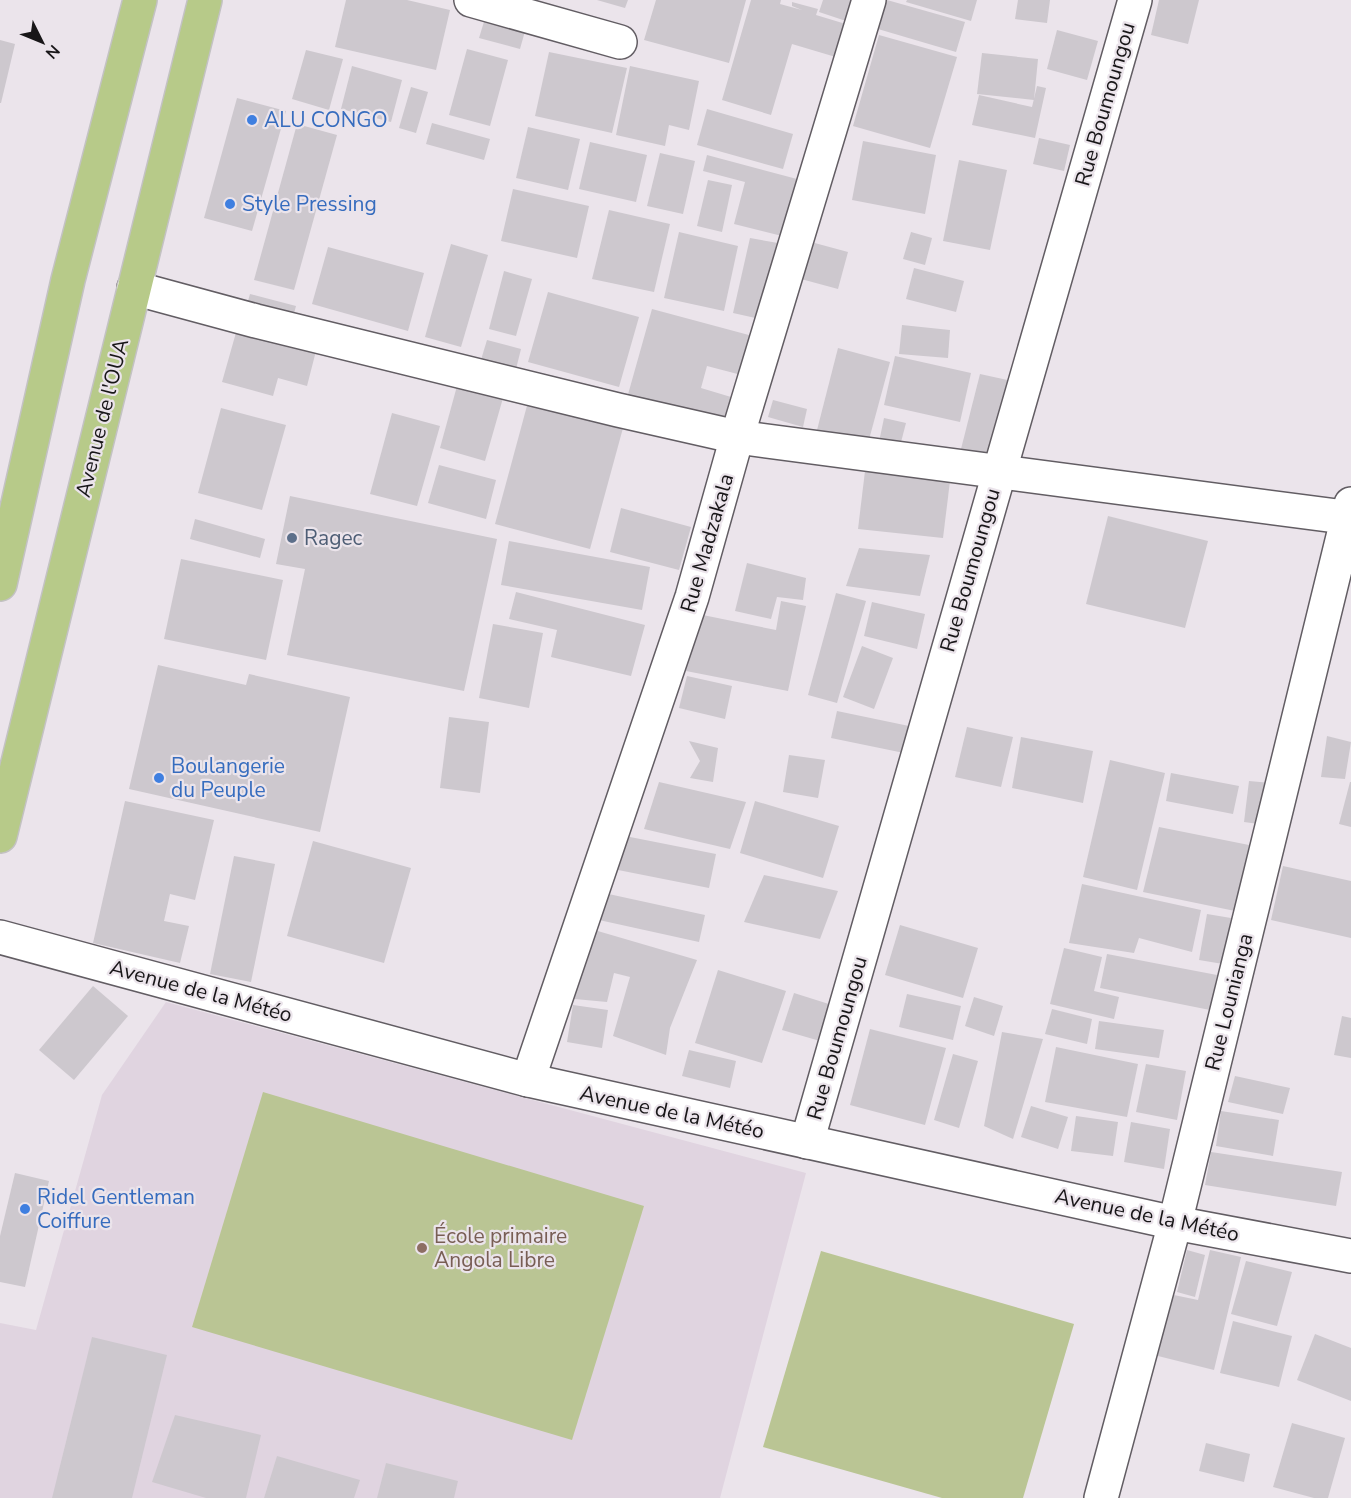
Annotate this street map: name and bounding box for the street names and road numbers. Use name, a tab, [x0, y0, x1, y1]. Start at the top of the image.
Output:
street label: Rue Boumoungou	[1068, 19, 1142, 189]
street label: Avenue de l'OUA	[69, 336, 135, 500]
street label: Rue Madzakala	[674, 470, 740, 616]
street label: Rue Boumoungou	[933, 485, 1007, 655]
street label: Rue Lounianga	[1198, 930, 1260, 1074]
street label: Avenue de la Météo	[107, 953, 295, 1029]
street label: Rue Boumoungou	[800, 953, 874, 1123]
street label: Avenue de la Météo	[577, 1079, 767, 1145]
street label: Avenue de la Météo	[1052, 1182, 1242, 1248]

